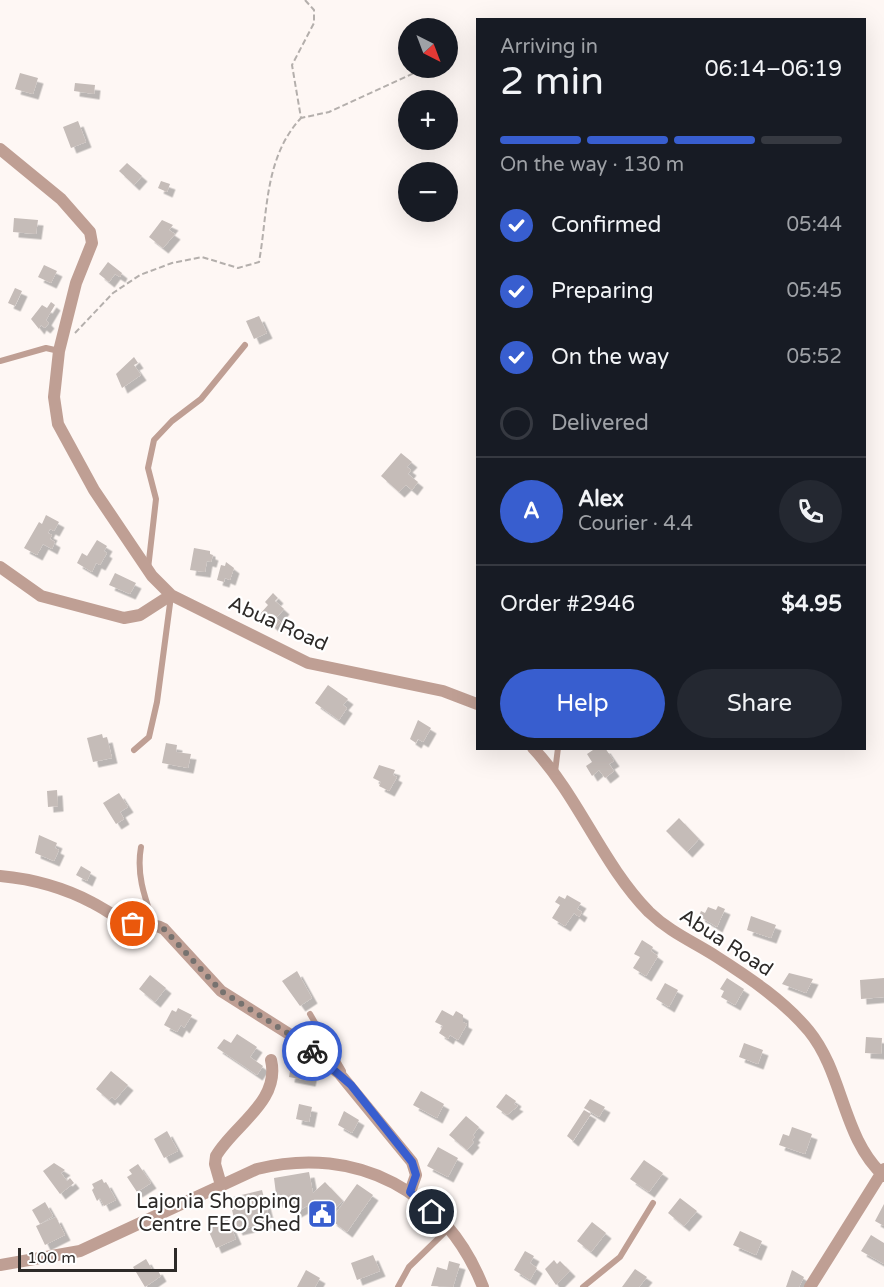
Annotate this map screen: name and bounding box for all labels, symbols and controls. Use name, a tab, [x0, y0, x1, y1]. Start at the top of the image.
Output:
north arrow	[398, 18, 458, 78]
map controls	[398, 18, 458, 222]
text: Arriving in	[500, 35, 598, 59]
text: 06:14–06:19	[705, 56, 842, 82]
text: 2 min	[500, 58, 604, 105]
button: +	[398, 90, 458, 150]
text: On the way · 130 m	[500, 153, 684, 177]
button: −	[398, 162, 458, 222]
icon: check	[500, 209, 533, 242]
text: Confirmed	[551, 212, 661, 238]
text: 05:44	[787, 213, 842, 237]
icon: check	[500, 275, 533, 308]
text: Preparing	[551, 278, 654, 304]
text: 05:45	[787, 279, 842, 303]
icon: check	[500, 341, 533, 374]
text: On the way	[551, 344, 669, 370]
text: 05:52	[787, 345, 842, 369]
text: Delivered	[551, 410, 649, 436]
button: phone	[779, 480, 842, 543]
text: Alex	[578, 486, 624, 512]
text: A	[523, 498, 540, 524]
text: Courier · 4.4	[578, 512, 693, 536]
street label: Abua Road	[225, 591, 331, 657]
text: Order #2946	[500, 591, 635, 617]
text: $4.95	[781, 591, 842, 617]
button: Help	[500, 669, 665, 738]
button: Share	[677, 669, 842, 738]
pin	[107, 898, 158, 949]
street label: Abua Road	[675, 904, 777, 982]
icon: bag	[116, 907, 149, 940]
courier	[282, 1021, 342, 1081]
icon: bike	[296, 1035, 329, 1068]
pin	[406, 1186, 457, 1237]
place label: Lajonia Shopping Centre FEO Shed	[136, 1190, 301, 1237]
icon: home	[415, 1195, 448, 1228]
public building icon: Lajonia Shopping Centre FEO Shed	[306, 1198, 338, 1230]
scale bar	[18, 1245, 177, 1272]
text: 100 m	[27, 1248, 76, 1268]

